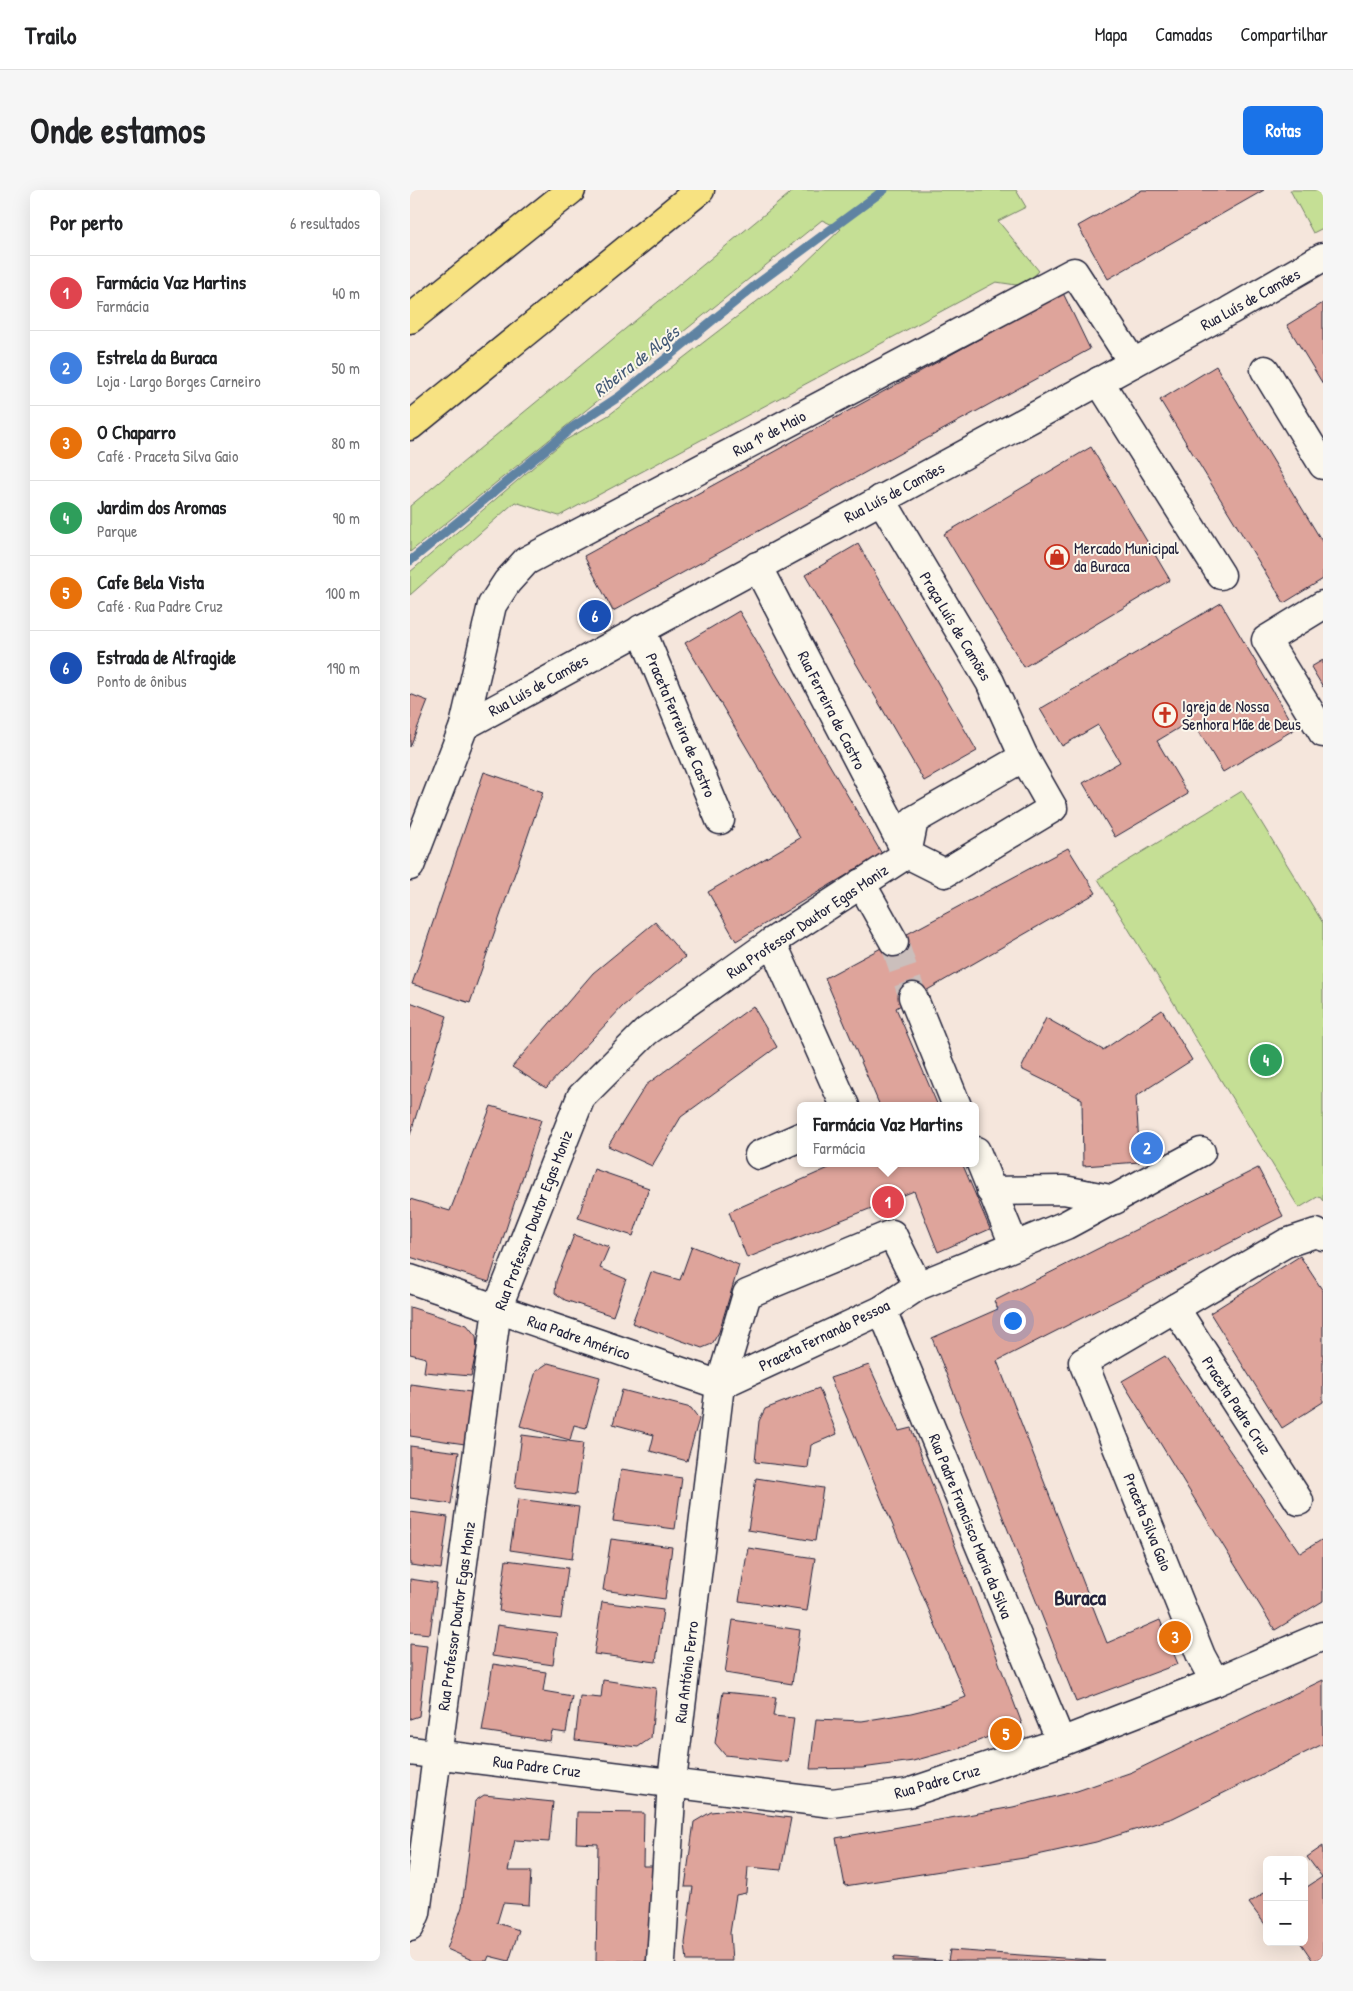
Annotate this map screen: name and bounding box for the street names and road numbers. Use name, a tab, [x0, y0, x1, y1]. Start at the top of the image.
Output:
street label: Rua Luís de Camões	[1196, 263, 1304, 335]
street label: Rua 1º de Maio	[729, 404, 810, 461]
street label: Rua Luís de Camões	[840, 456, 948, 528]
street label: Praça Luís de Camões	[915, 568, 997, 684]
street label: Rua Ferreira de Castro	[793, 647, 872, 773]
street label: Rua Luís de Camões	[484, 649, 592, 721]
street label: Praceta Ferreira de Castro	[641, 650, 722, 801]
street label: Rua Professor Doutor Egas Moniz	[722, 858, 892, 983]
street label: Rua Professor Doutor Egas Moniz	[489, 1127, 578, 1313]
street label: Praceta Fernando Pessoa	[755, 1294, 893, 1376]
street label: Rua Padre Américo	[525, 1309, 634, 1365]
street label: Praceta Padre Cruz	[1197, 1352, 1277, 1458]
street label: Rua Padre Francisco Maria da Silva	[924, 1430, 1018, 1622]
street label: Praceta Silva Gaio	[1118, 1470, 1178, 1575]
street label: Rua Professor Doutor Egas Moniz	[432, 1520, 480, 1712]
street label: Rua António Ferro	[669, 1619, 703, 1724]
street label: Rua Padre Cruz	[492, 1750, 582, 1782]
street label: Rua Padre Cruz	[892, 1758, 983, 1804]

